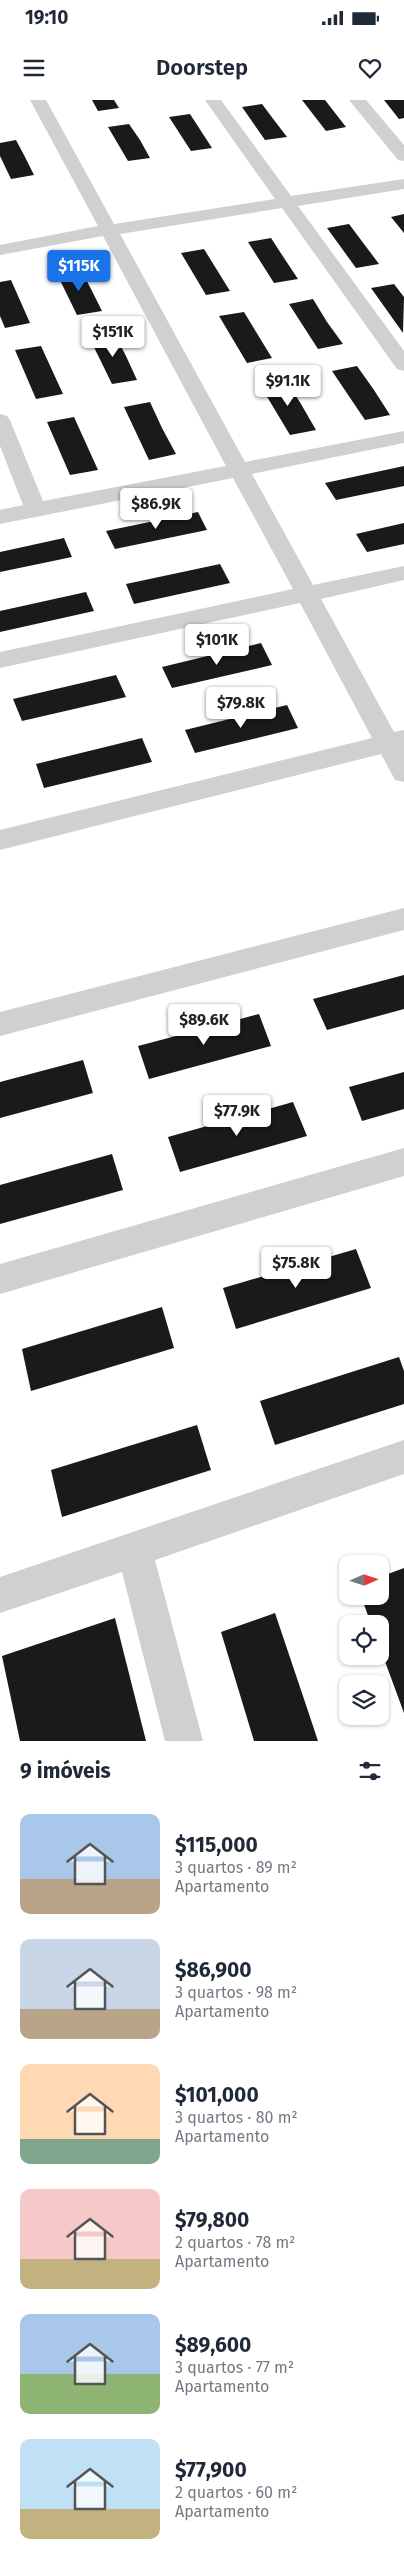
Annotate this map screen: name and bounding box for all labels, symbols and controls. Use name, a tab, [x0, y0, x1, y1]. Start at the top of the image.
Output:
text: 19:10	[25, 6, 68, 29]
icon: menu	[20, 54, 48, 82]
text: Doorstep	[156, 54, 248, 81]
icon: heart	[356, 54, 384, 82]
pin: $115K	[44, 250, 114, 292]
text: $115K	[58, 256, 100, 275]
pin: $151K	[78, 316, 148, 358]
text: $151K	[93, 322, 133, 341]
pin: $91.1K	[247, 364, 329, 407]
text: $91.1K	[266, 371, 310, 390]
pin: $86.9K	[115, 488, 197, 530]
text: $86.9K	[131, 494, 181, 513]
pin: $101K	[182, 624, 252, 666]
text: $101K	[196, 630, 238, 649]
pin: $79.8K	[200, 686, 282, 729]
text: $79.8K	[217, 693, 265, 712]
pin: $89.6K	[163, 1004, 245, 1046]
text: $89.6K	[179, 1010, 229, 1029]
pin: $77.9K	[196, 1094, 278, 1137]
text: $77.9K	[214, 1101, 260, 1120]
pin: $75.8K	[255, 1246, 337, 1289]
text: $75.8K	[272, 1253, 320, 1272]
north arrow	[339, 1555, 389, 1605]
map controls	[339, 1555, 389, 1725]
button: locate	[339, 1615, 389, 1665]
button: layers	[339, 1675, 389, 1725]
icon: filters	[356, 1757, 384, 1785]
text: 9 imóveis	[20, 1758, 111, 1784]
text: $115,000	[175, 1832, 258, 1858]
icon: home	[60, 1834, 120, 1894]
text: 3 quartos · 89 m²	[175, 1858, 297, 1877]
text: Apartamento	[175, 1877, 269, 1896]
text: $86,900	[175, 1957, 251, 1983]
icon: home	[60, 1959, 120, 2019]
text: 3 quartos · 98 m²	[175, 1983, 297, 2002]
text: Apartamento	[175, 2002, 269, 2021]
text: $101,000	[175, 2082, 259, 2108]
icon: home	[60, 2084, 120, 2144]
text: 3 quartos · 80 m²	[175, 2108, 298, 2127]
text: Apartamento	[175, 2127, 269, 2146]
text: $79,800	[175, 2207, 249, 2233]
icon: home	[60, 2209, 120, 2269]
text: 2 quartos · 78 m²	[175, 2233, 295, 2252]
text: Apartamento	[175, 2252, 269, 2271]
text: $89,600	[175, 2332, 251, 2358]
icon: home	[60, 2334, 120, 2394]
text: 3 quartos · 77 m²	[175, 2358, 294, 2377]
text: Apartamento	[175, 2377, 269, 2396]
text: $77,900	[175, 2457, 247, 2483]
icon: home	[60, 2459, 120, 2519]
text: 2 quartos · 60 m²	[175, 2483, 297, 2502]
text: Apartamento	[175, 2502, 269, 2521]

